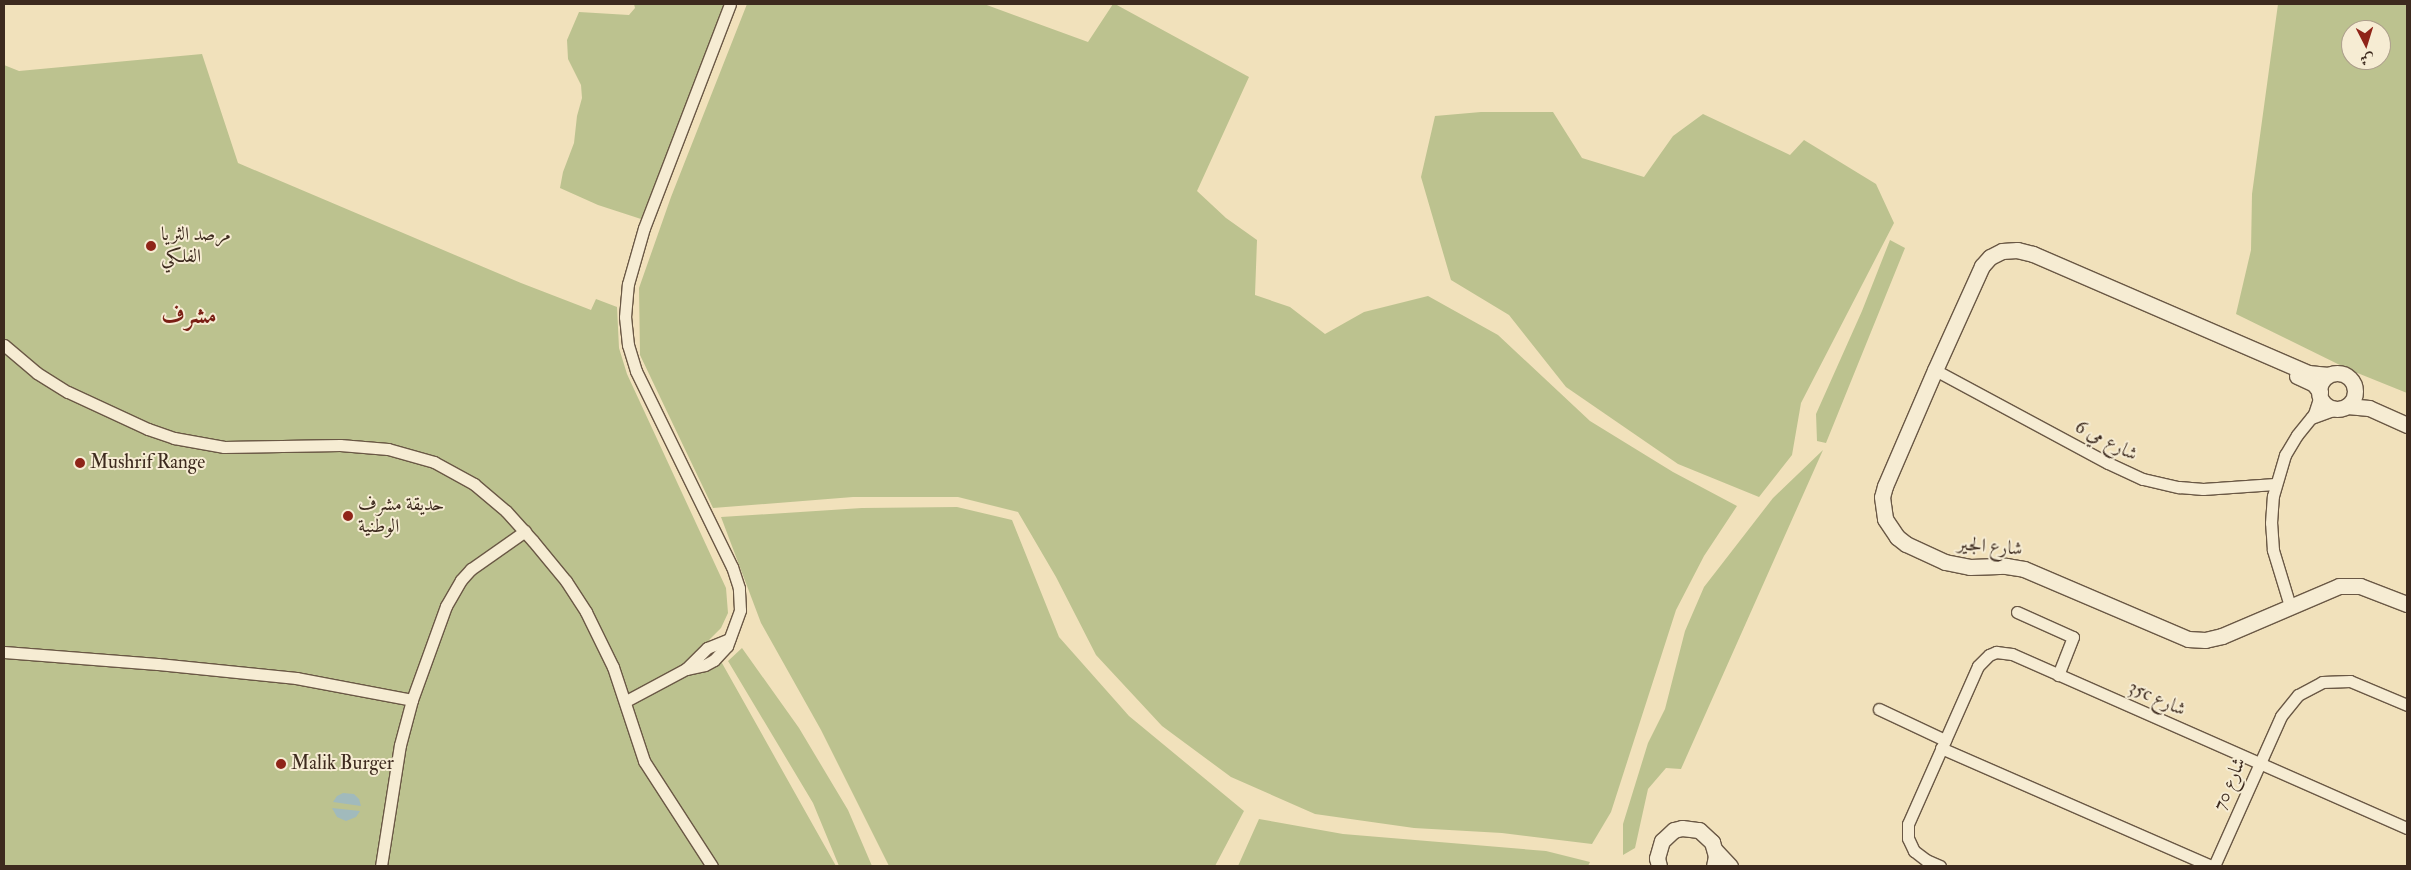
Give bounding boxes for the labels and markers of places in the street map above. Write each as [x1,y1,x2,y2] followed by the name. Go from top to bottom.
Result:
[161,224,231,268] place label: مرصد الثريا الفلكي
[145,240,157,252] marker: مرصد الثريا الفلكي
[90,452,205,474] place label: Mushrif Range
[74,457,86,469] marker: Mushrif Range
[358,494,444,538] place label: حديقة مشرف الوطنية
[342,510,354,522] marker: حديقة مشرف الوطنية
[291,753,394,775] place label: Malik Burger
[275,758,287,770] marker: Malik Burger

